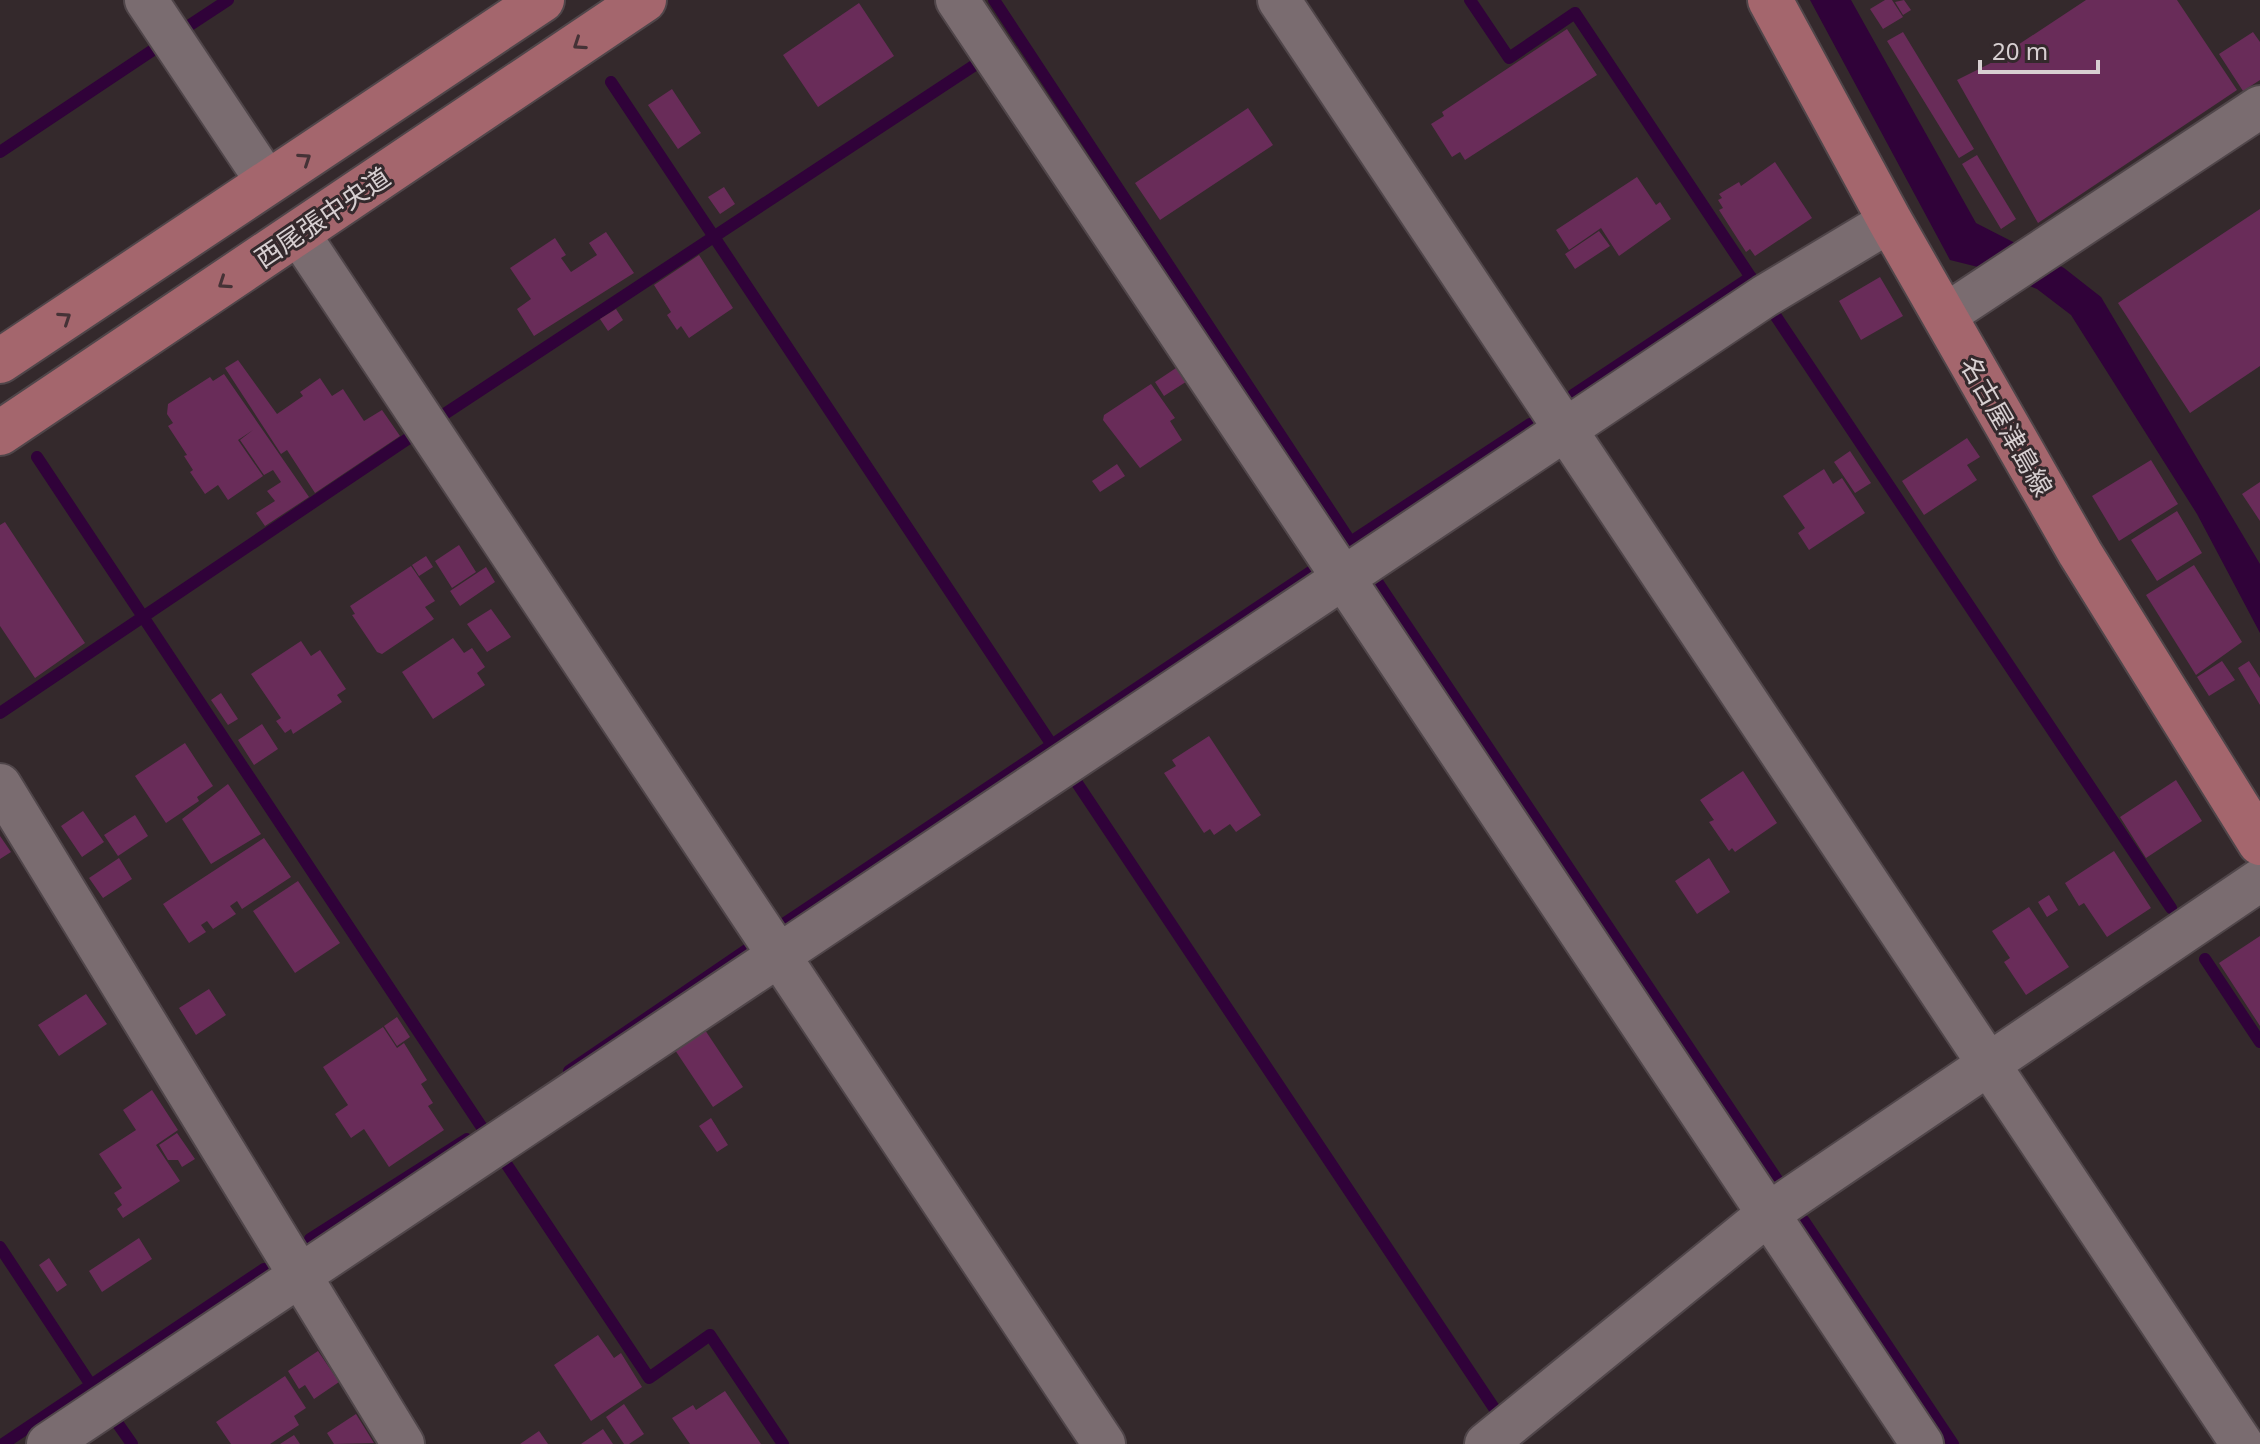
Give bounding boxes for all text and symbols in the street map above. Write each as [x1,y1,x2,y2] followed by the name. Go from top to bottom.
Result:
[1980,24,2098,74] scale bar
[573,34,588,49] one-way arrow
[1992,34,2048,67] text: 20 m
[296,154,311,169] one-way arrow
[247,158,397,276] street label: 西尾張中央道
[218,273,232,288] one-way arrow
[56,313,71,328] one-way arrow
[1952,349,2062,503] street label: 名古屋津島線

